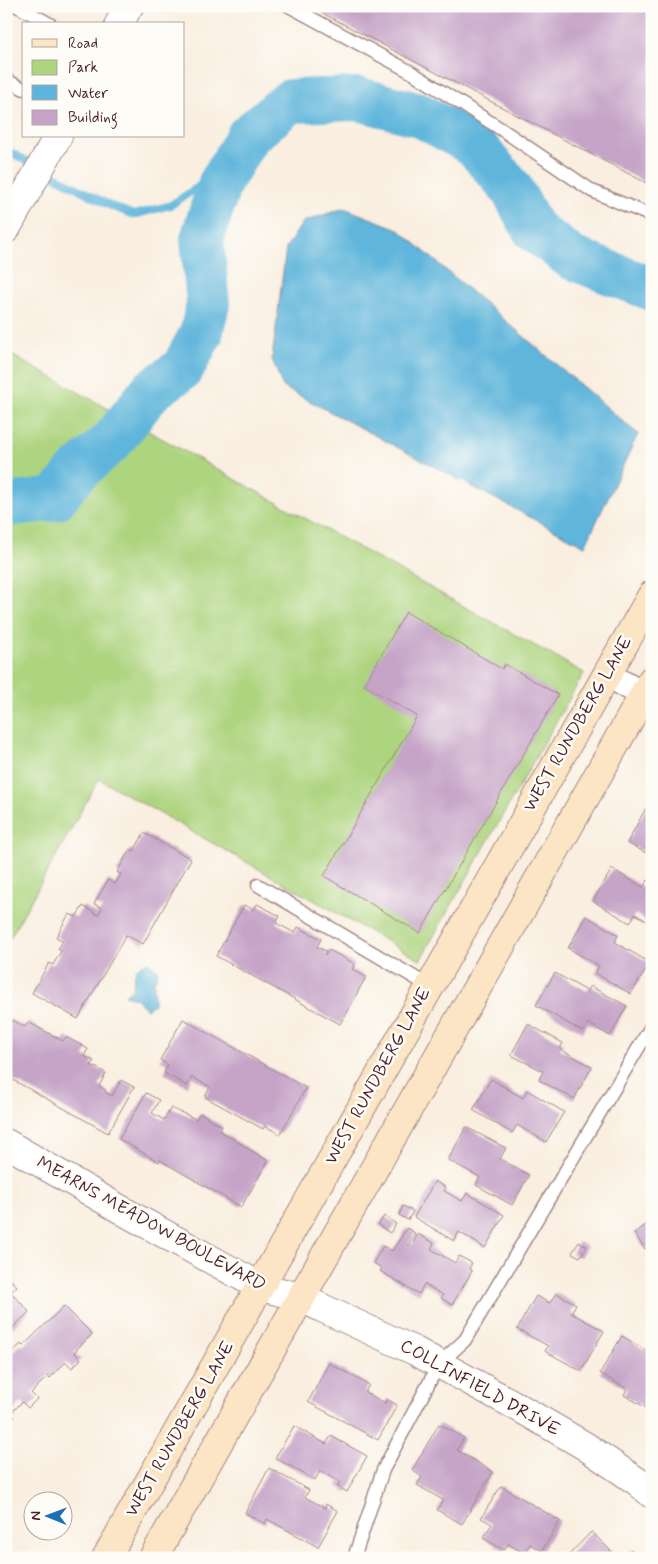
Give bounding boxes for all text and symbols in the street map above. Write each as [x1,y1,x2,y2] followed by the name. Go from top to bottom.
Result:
[22,22,185,138] legend
[68,34,98,54] text: Road
[68,58,98,78] text: Park
[68,84,108,104] text: Water
[68,108,118,129] text: Building
[518,631,638,816] street label: WEST RUNDBERG LANE
[319,983,437,1169] street label: WEST RUNDBERG LANE
[32,1151,270,1297] street label: MEARNS MEADOW BOULEVARD
[396,1334,565,1442] street label: COLLINFIELD DRIVE
[120,1336,240,1521] street label: WEST RUNDBERG LANE
[22,1492,72,1542] north arrow
[27,1511,45,1521] text: N

